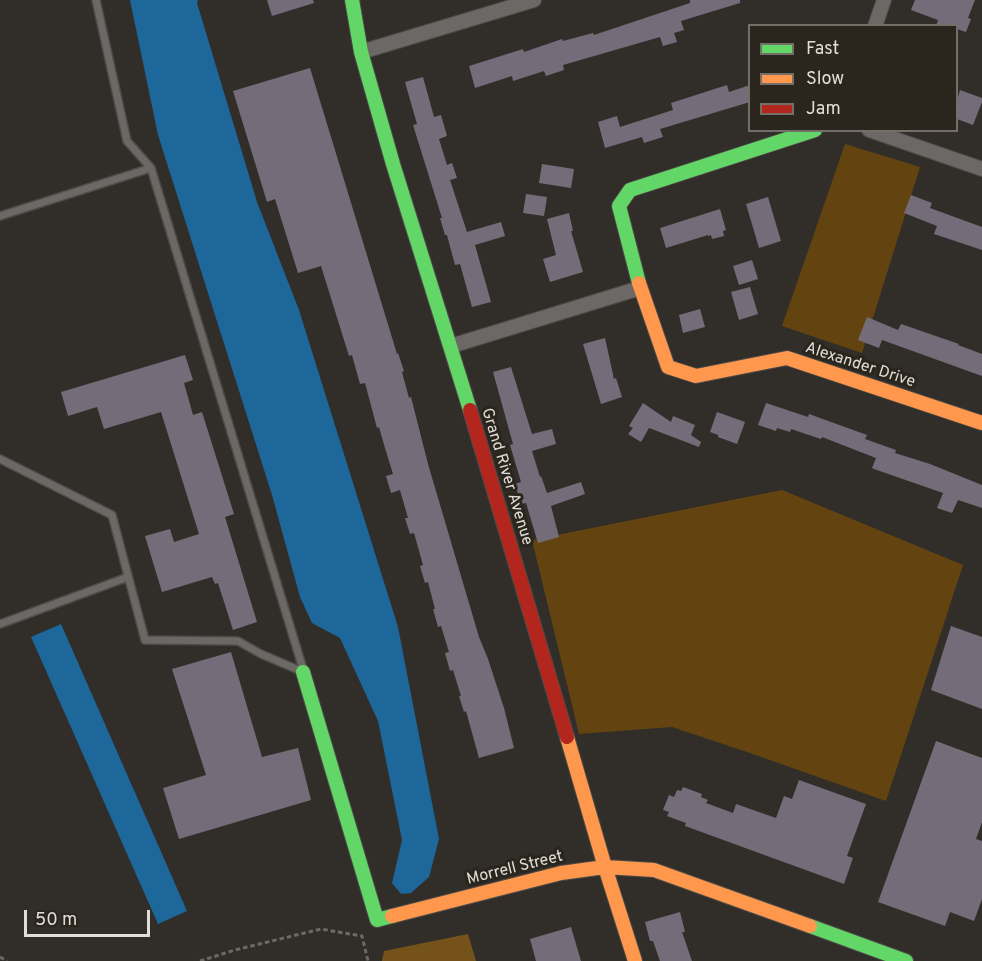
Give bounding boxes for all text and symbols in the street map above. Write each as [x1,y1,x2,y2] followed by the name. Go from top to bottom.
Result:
[748,24,958,132] legend
[806,38,839,61] text: Fast
[806,68,844,91] text: Slow
[806,98,841,121] text: Jam
[803,339,917,393] street label: Alexander Drive
[476,406,536,548] street label: Grand River Avenue
[465,848,565,890] street label: Morrell Street
[27,898,153,936] scale bar
[35,909,77,932] text: 50 m

